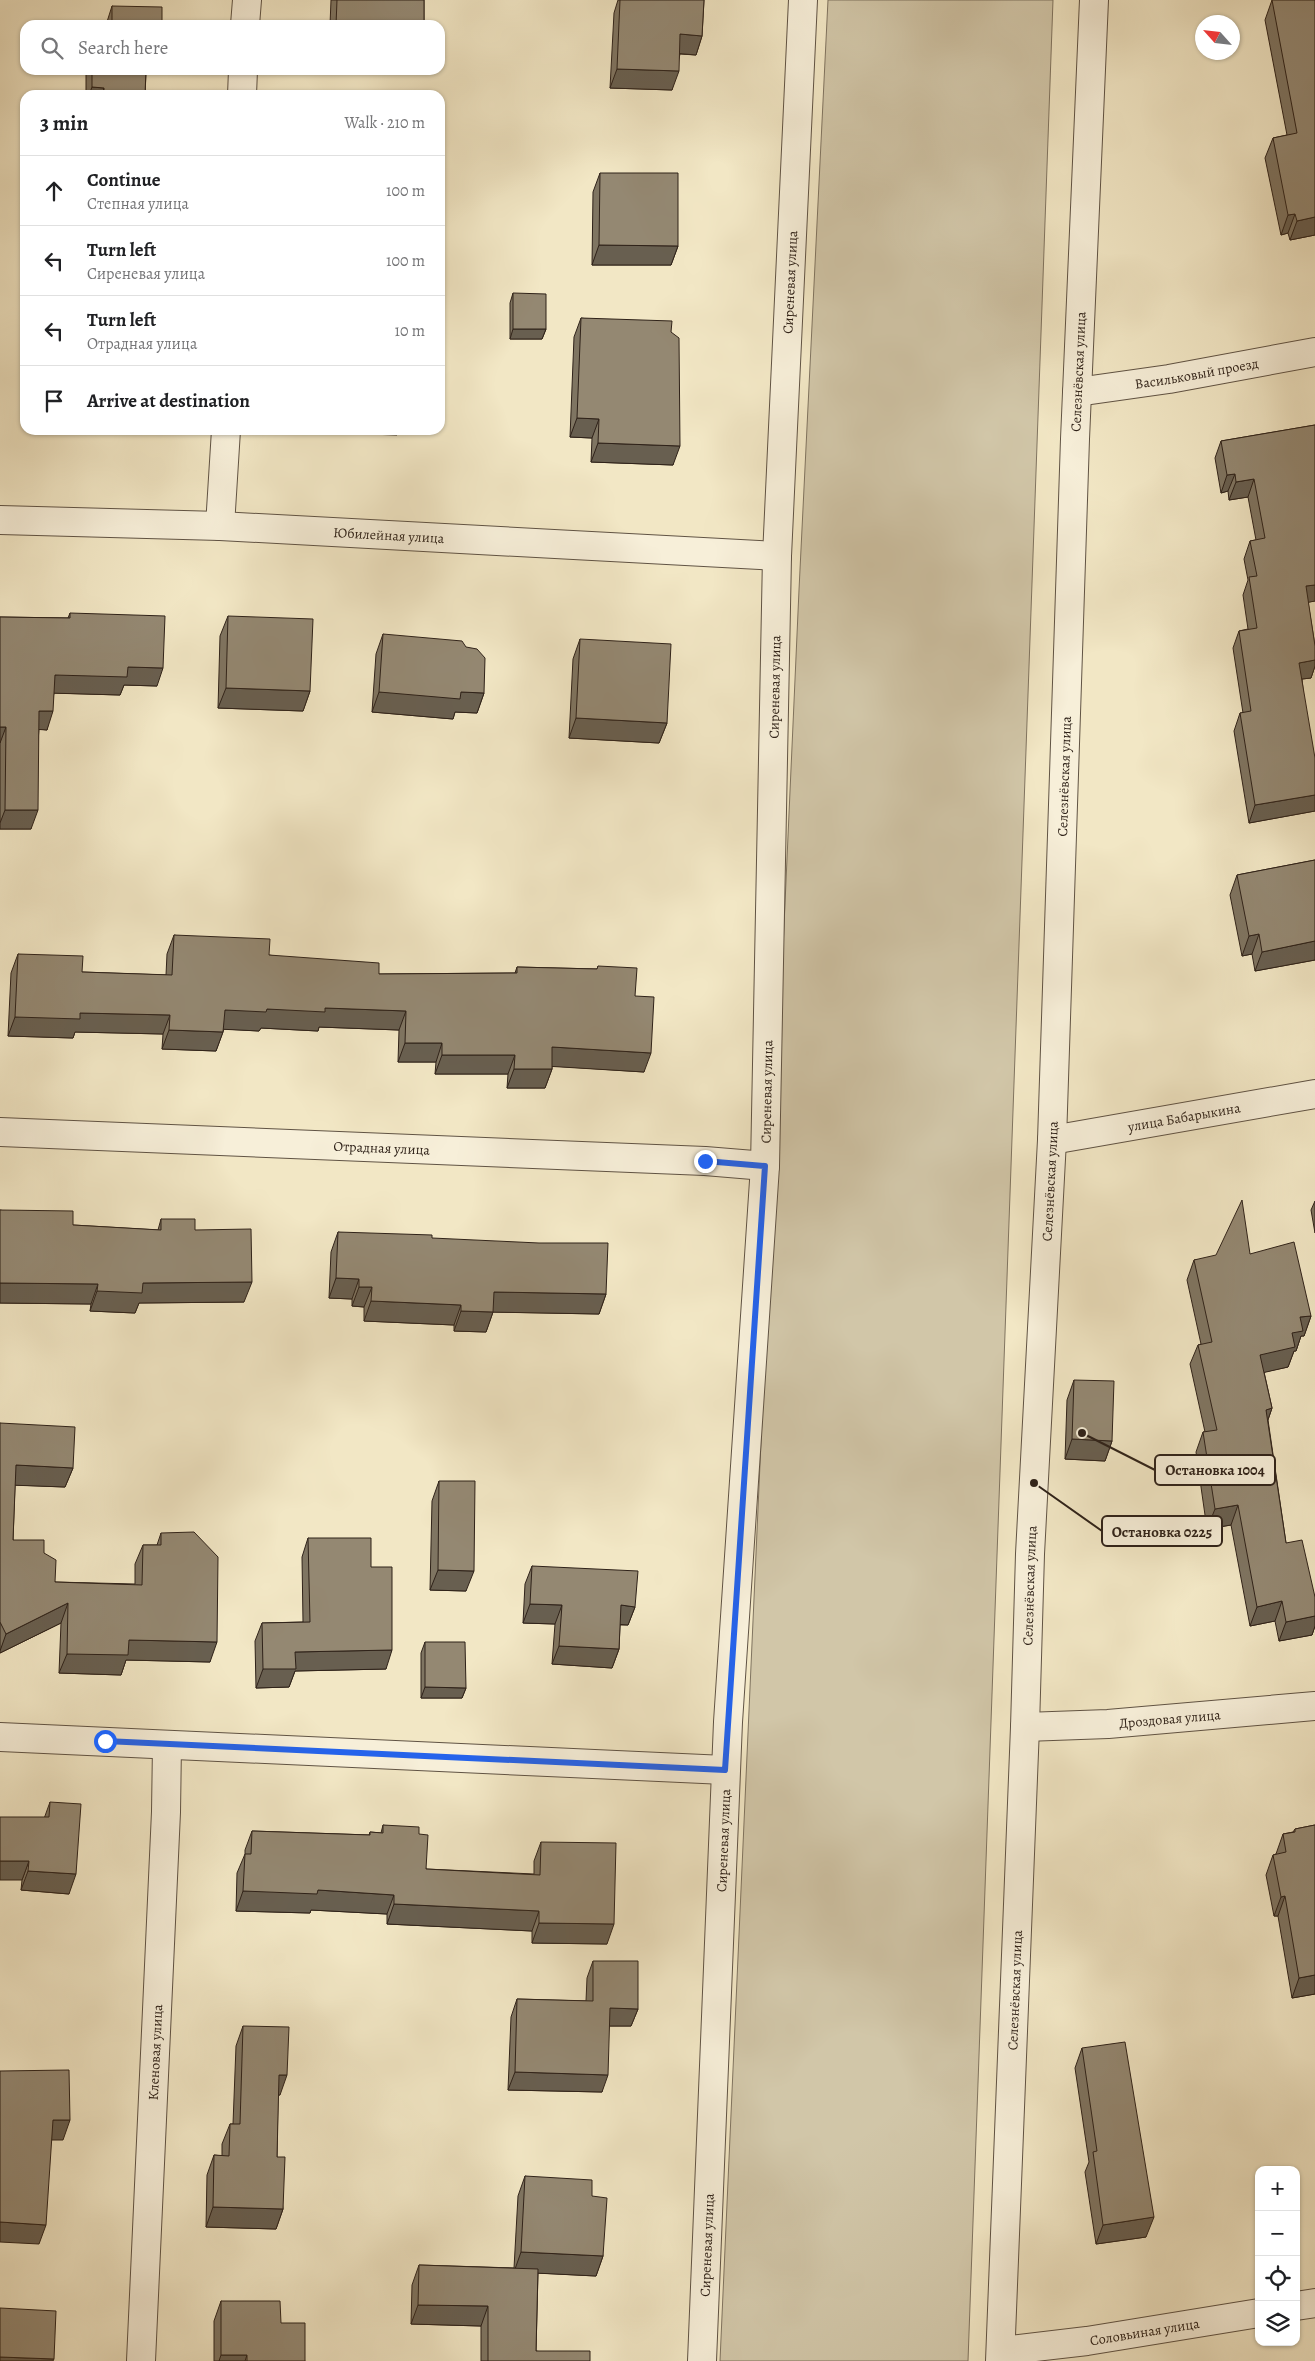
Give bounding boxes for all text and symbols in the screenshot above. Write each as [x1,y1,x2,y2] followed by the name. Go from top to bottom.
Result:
[1195,15,1240,60] north arrow
[20,20,445,75] search box
[38,34,66,62] icon: search
[78,35,168,61] text: Search here
[40,109,88,137] text: 3 min
[344,112,425,134] text: Walk · 210 m
[87,167,161,193] text: Continue
[40,177,68,205] icon: ahead
[386,180,425,202] text: 100 m
[87,193,189,215] text: Степная улица
[778,230,802,334] street label: Сиреневая улица
[87,237,156,263] text: Turn left
[40,247,68,275] icon: left
[386,250,425,272] text: 100 m
[87,263,205,285] text: Сиреневая улица
[87,307,156,333] text: Turn left
[1066,311,1090,432] street label: Селезнёвская улица
[40,317,68,345] icon: left
[395,320,425,342] text: 10 m
[87,333,197,355] text: Отрадная улица
[1134,353,1260,393] street label: Васильковый проезд
[40,387,68,415] icon: arrive
[87,388,250,414] text: Arrive at destination
[333,523,445,548] street label: Юбилейная улица
[764,634,785,739] street label: Сиреневая улица
[1052,715,1075,837] street label: Селезнёвская улица
[756,1039,777,1144] street label: Сиреневая улица
[1125,1098,1242,1136] street label: улица Бабарыкина
[1037,1120,1062,1242] street label: Селезнёвская улица
[333,1136,431,1159] street label: Отрадная улица
[694,1150,717,1173] route end
[1155,1455,1275,1485] callout: Остановка 1004
[1165,1460,1265,1480] text: Остановка 1004
[1102,1516,1222,1546] callout: Остановка 0225
[1112,1522,1212,1542] text: Остановка 0225
[1018,1524,1041,1646] street label: Селезнёвская улица
[1118,1705,1222,1733] street label: Дроздовая улица
[94,1730,117,1753] route start
[712,1788,735,1893] street label: Сиреневая улица
[1003,1929,1027,2051] street label: Селезнёвская улица
[143,2003,167,2101] street label: Кленовая улица
[1255,2166,1300,2346] map controls
[1255,2166,1300,2211] button: +
[695,2192,718,2297] street label: Сиреневая улица
[1255,2211,1300,2256] button: −
[1255,2256,1300,2301] button: locate
[1255,2301,1300,2346] button: layers
[1089,2313,1201,2350] street label: Соловьиная улица

